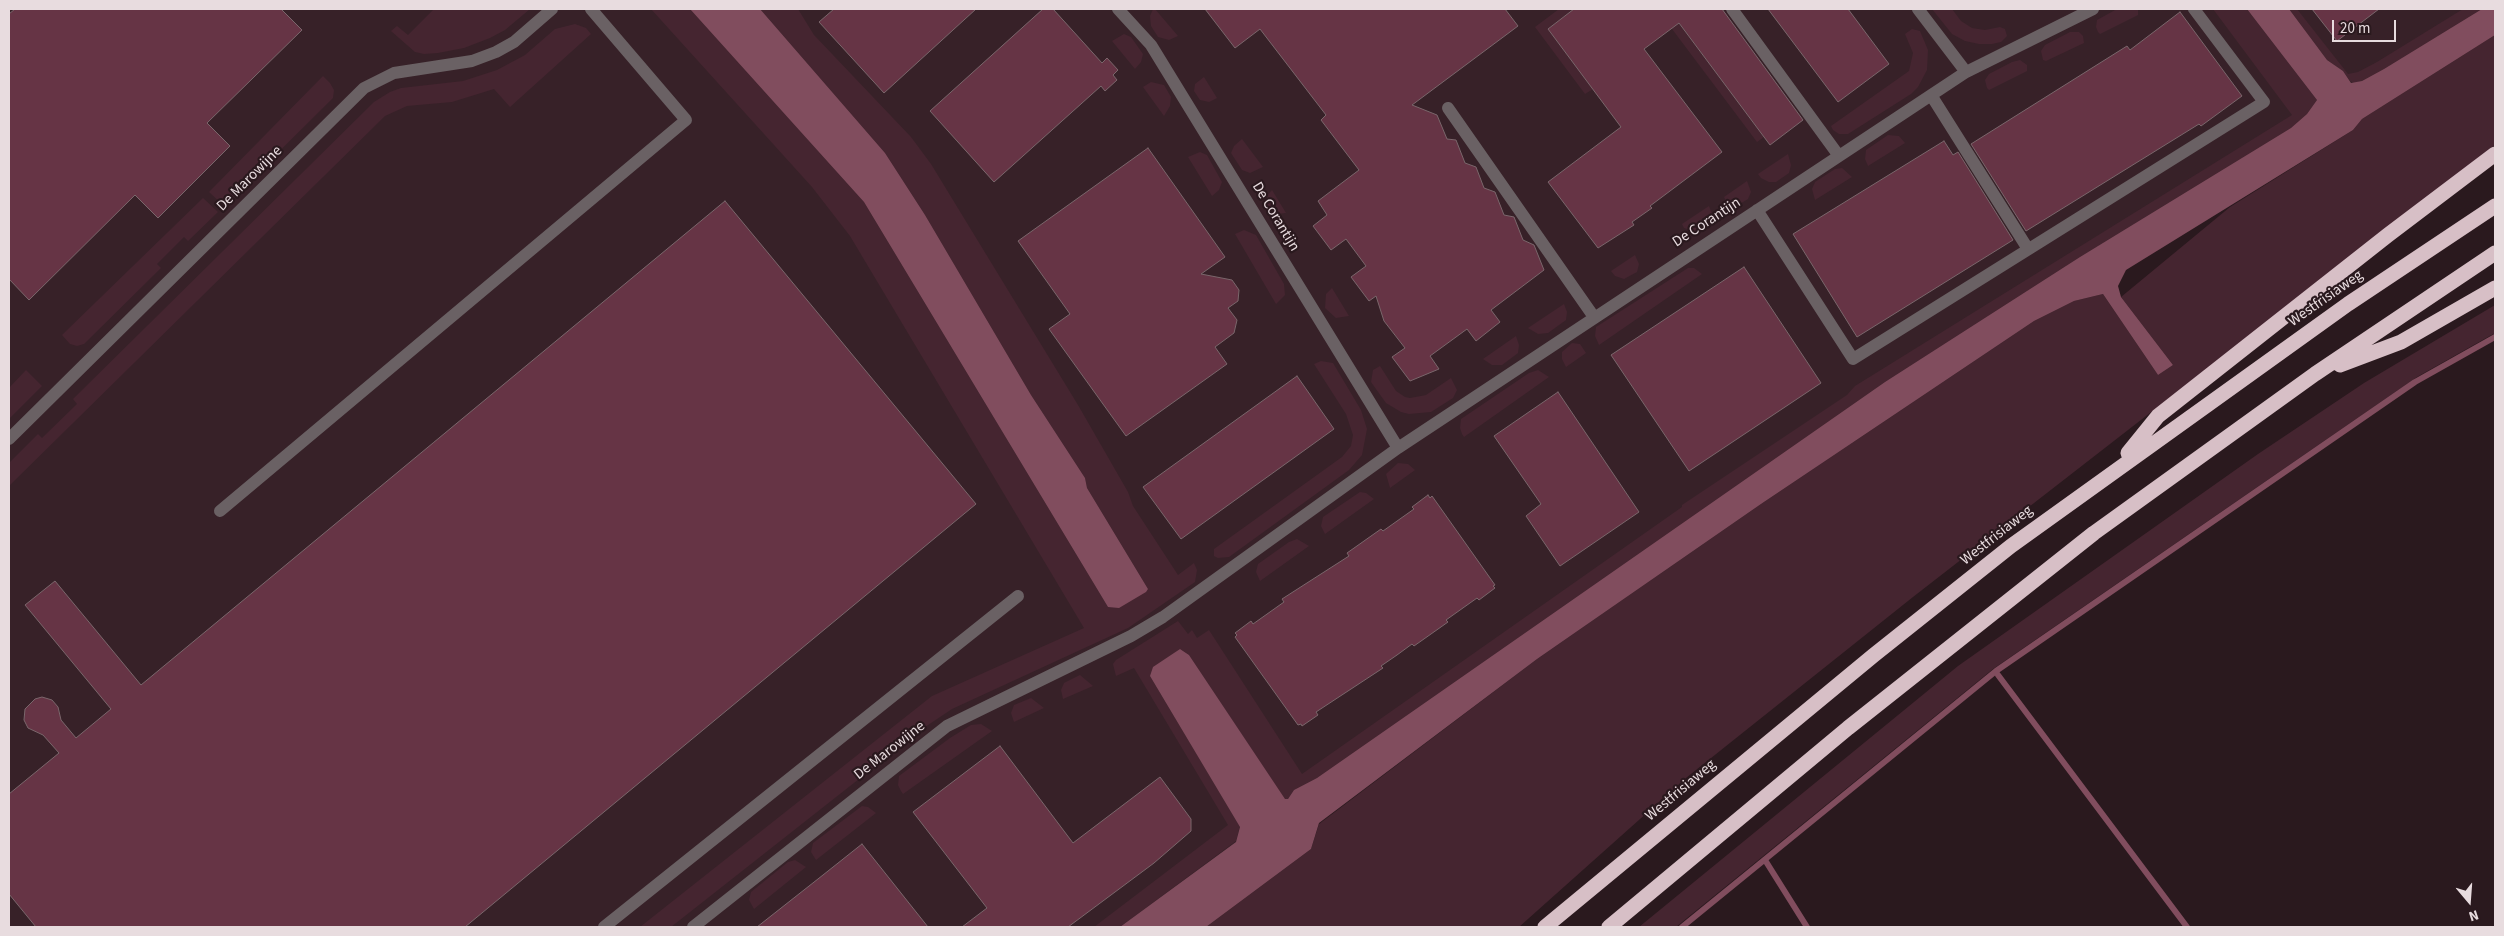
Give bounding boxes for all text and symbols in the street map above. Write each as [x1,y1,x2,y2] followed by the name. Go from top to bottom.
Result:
[2334,10,2398,42] scale bar
[2340,18,2370,39] text: 20 m
[214,143,286,215] street label: De Marowijne
[1247,179,1303,255] street label: De Corantijn
[1670,194,1744,252] street label: De Corantijn
[2285,267,2367,331] street label: Westfrisiaweg
[1957,502,2037,570] street label: Westfrisiaweg
[851,718,929,784] street label: De Marowijne
[1642,756,1720,826] street label: Westfrisiaweg
[2444,876,2494,926] north arrow
[2466,904,2481,926] text: N

